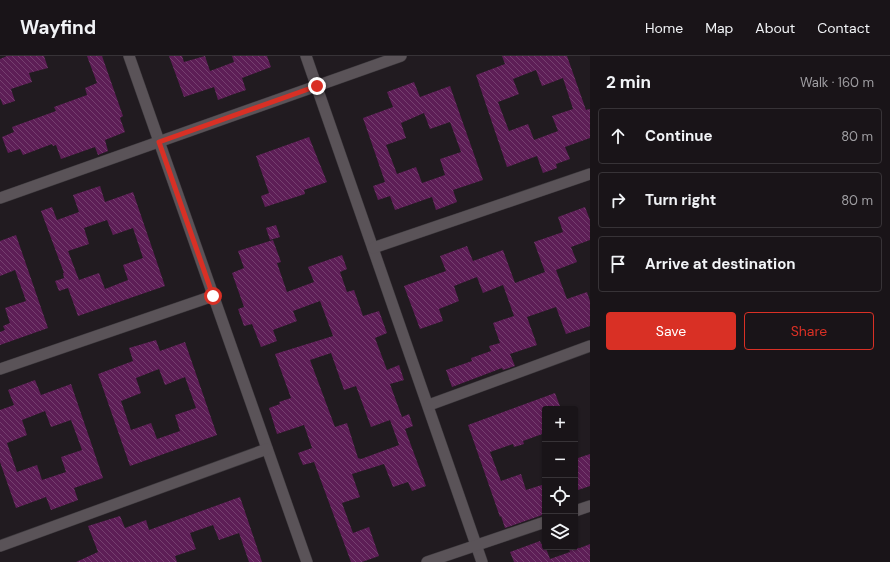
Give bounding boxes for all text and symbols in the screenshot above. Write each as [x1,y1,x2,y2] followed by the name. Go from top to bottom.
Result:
[20,15,96,40] text: Wayfind
[645,19,683,37] text: Home
[705,19,733,37] text: Map
[755,19,795,37] text: About
[817,19,870,37] text: Contact
[606,71,651,93] text: 2 min
[800,74,874,91] text: Walk · 160 m
[308,77,326,95] route end
[607,125,629,147] icon: ahead
[645,126,713,146] text: Continue
[841,128,873,145] text: 80 m
[607,189,629,211] icon: right
[645,190,716,210] text: Turn right
[841,192,873,209] text: 80 m
[607,253,629,275] icon: arrive
[645,254,796,274] text: Arrive at destination
[204,287,222,305] route start
[606,312,736,350] button: Save
[744,312,874,350] button: Share
[542,406,578,550] map controls
[542,406,578,442] button: +
[542,442,578,478] button: −
[542,478,578,514] button: locate
[542,514,578,550] button: layers

